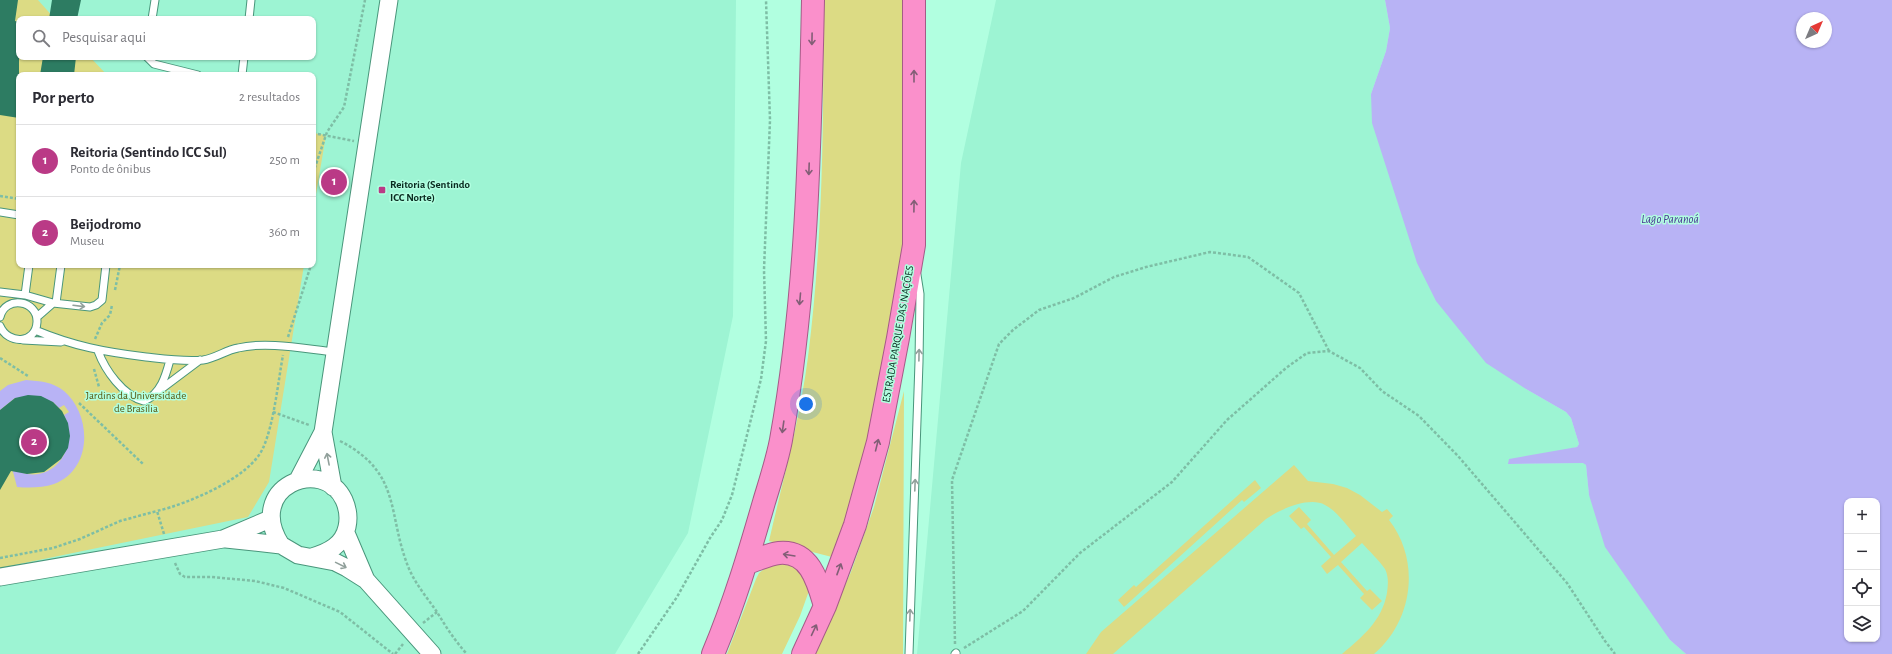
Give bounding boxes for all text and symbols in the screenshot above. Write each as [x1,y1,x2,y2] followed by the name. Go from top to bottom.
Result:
[1796,12,1832,48] north arrow
[16,16,316,60] search box
[30,27,52,49] icon: search
[62,30,146,45] text: Pesquisar aqui
[808,32,816,45] one-way arrow
[910,70,918,83] one-way arrow
[32,89,95,106] text: Por perto
[239,91,300,104] text: 2 resultados
[70,145,227,160] text: Reitoria (Sentindo ICC Sul)
[43,154,47,167] text: 1
[269,154,300,167] text: 250 m
[805,162,812,175] one-way arrow
[70,163,151,176] text: Ponto de ônibus
[321,167,347,197] pin: 1
[390,179,471,203] place label: Reitoria (Sentindo ICC Norte)
[377,185,387,195] marker: Reitoria (Sentindo ICC Norte)
[910,200,918,213] one-way arrow
[1641,213,1699,225] water label: Lago Paranoá
[70,217,141,232] text: Beijodromo
[42,226,48,239] text: 2
[269,226,300,239] text: 360 m
[70,235,104,248] text: Museu
[881,265,915,403] street label: ESTRADA PARQUE DAS NAÇÕES
[796,292,803,305] one-way arrow
[73,302,86,309] one-way arrow
[915,349,923,362] one-way arrow
[86,390,186,414] park label: Jardins da Universidade de Brasília
[796,394,816,414] your location
[779,421,787,434] one-way arrow
[21,427,47,457] pin: 2
[874,439,882,452] one-way arrow
[323,453,331,466] one-way arrow
[911,479,919,492] one-way arrow
[1844,498,1880,642] map controls
[1844,498,1880,534] button: +
[1844,534,1880,570] button: −
[783,550,796,558] one-way arrow
[334,562,346,569] one-way arrow
[835,563,843,575] one-way arrow
[1844,570,1880,606] button: locate
[1844,606,1880,642] button: layers
[907,609,914,622] one-way arrow
[811,624,818,636] one-way arrow

